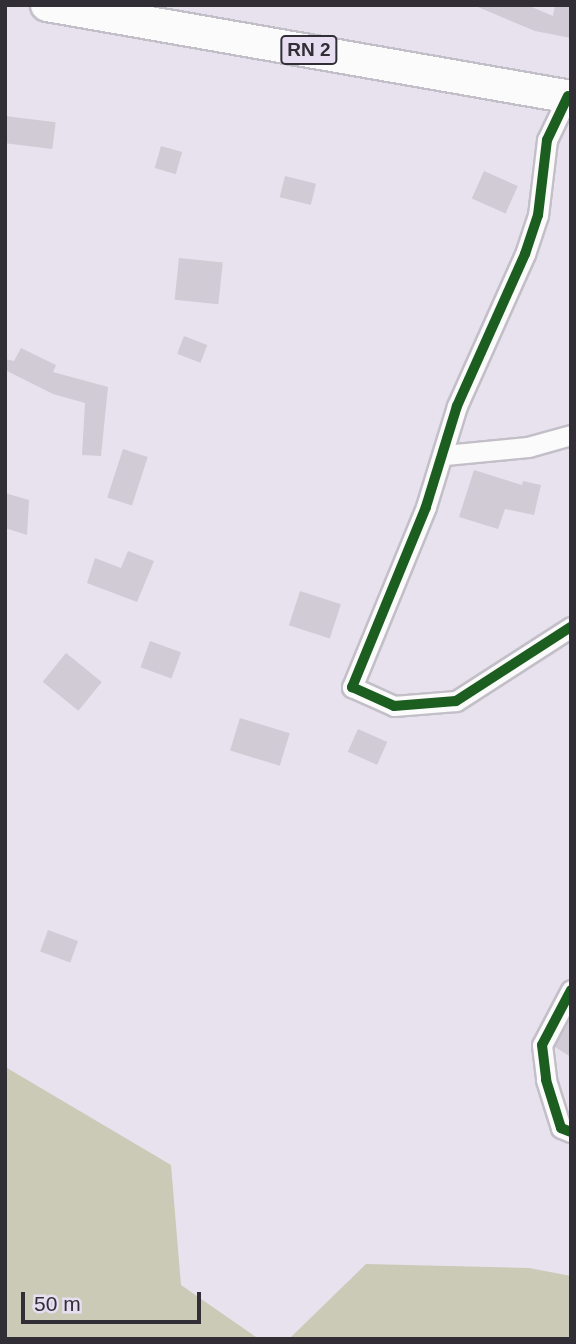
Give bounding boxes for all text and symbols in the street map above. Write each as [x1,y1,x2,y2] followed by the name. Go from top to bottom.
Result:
[279,34,339,66] road number: RN 2
[24,1278,205,1322] scale bar
[34,1292,81,1315] text: 50 m

